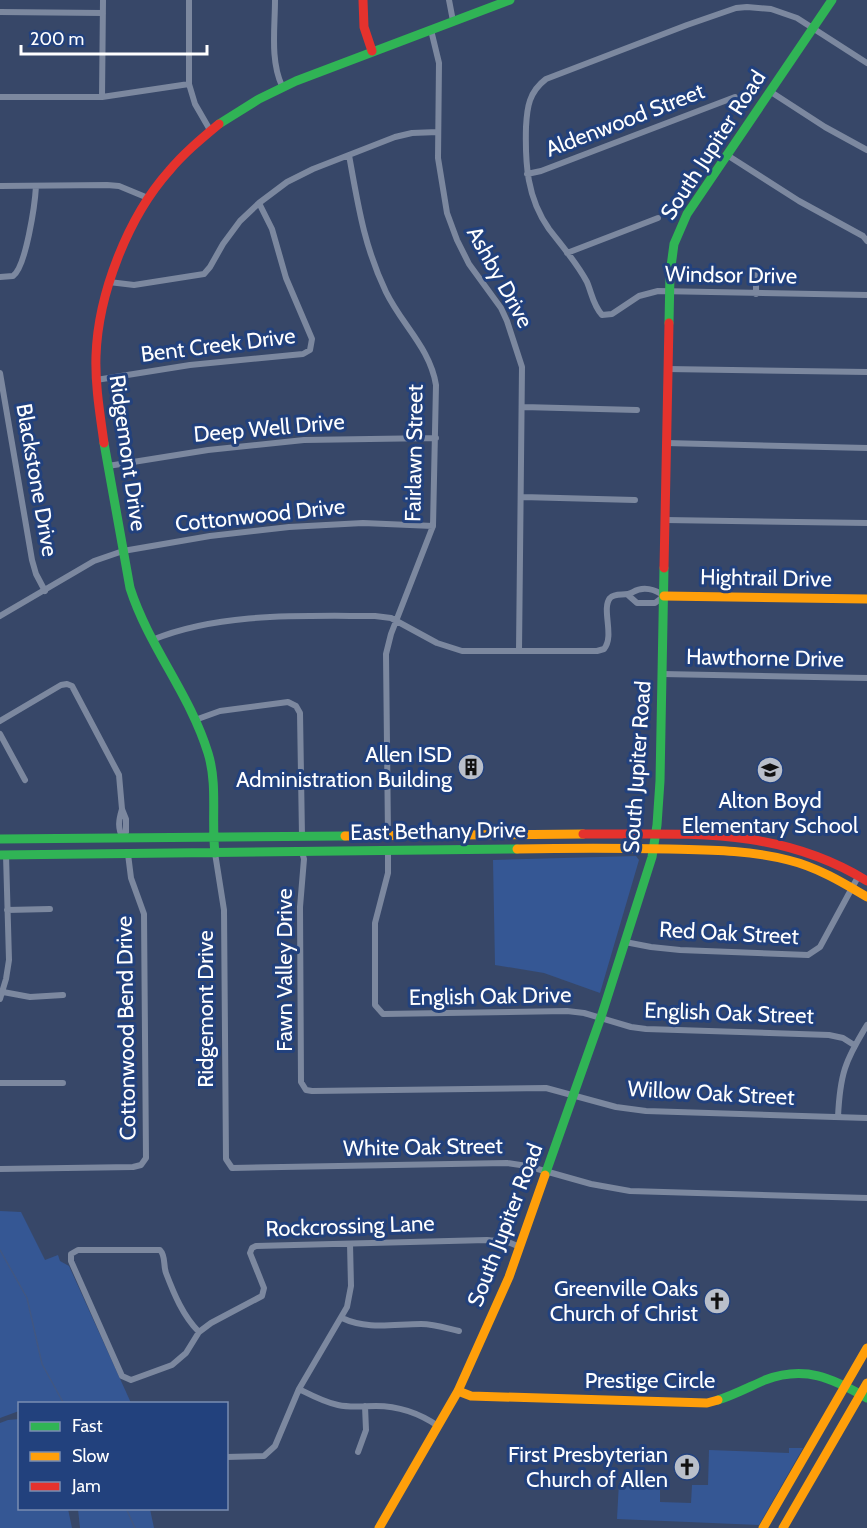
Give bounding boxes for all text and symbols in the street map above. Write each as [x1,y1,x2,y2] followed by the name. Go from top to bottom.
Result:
[21,18,207,56] scale bar
[30,28,84,50] text: 200 m
[655,65,771,225] street label: South Jupiter Road
[542,77,709,163] street label: Aldenwood Street
[461,221,539,333] street label: Ashby Drive
[665,260,797,290] street label: Windsor Drive
[139,322,297,368] street label: Bent Creek Drive
[104,373,152,533] street label: Ridgemont Drive
[399,383,429,522] street label: Fairlawn Street
[10,401,64,559] street label: Blackstone Drive
[192,408,346,448] street label: Deep Well Drive
[174,493,346,537] street label: Cottonwood Drive
[700,563,832,593] street label: Hightrail Drive
[686,643,844,673] street label: Hawthorne Drive
[618,680,656,854] street label: South Jupiter Road
[236,741,453,793] place label: Allen ISD Administration Building
[456,752,486,782] building icon: Allen ISD Administration Building
[755,755,785,785] school or university icon: Alton Boyd Elementary School
[682,787,859,839] place label: Alton Boyd Elementary School
[350,816,526,846] street label: East Bethany Drive
[271,888,298,1052] street label: Fawn Valley Drive
[111,916,141,1140] street label: Cottonwood Bend Drive
[658,916,800,950] street label: Red Oak Street
[192,930,219,1088] street label: Ridgemont Drive
[409,981,571,1011] street label: English Oak Drive
[644,997,815,1029] street label: English Oak Street
[627,1075,796,1111] street label: Willow Oak Street
[343,1132,504,1162] street label: White Oak Street
[461,1140,549,1310] street label: South Jupiter Road
[265,1210,435,1242] street label: Rockcrossing Lane
[550,1275,699,1327] place label: Greenville Oaks Church of Christ
[702,1286,732,1316] church icon: Greenville Oaks Church of Christ
[585,1367,715,1394] street label: Prestige Circle
[18,1402,228,1510] legend
[72,1415,103,1437] text: Fast
[508,1441,668,1493] place label: First Presbyterian Church of Allen
[72,1445,109,1467] text: Slow
[672,1452,702,1482] church icon: First Presbyterian Church of Allen
[71,1475,101,1497] text: Jam

